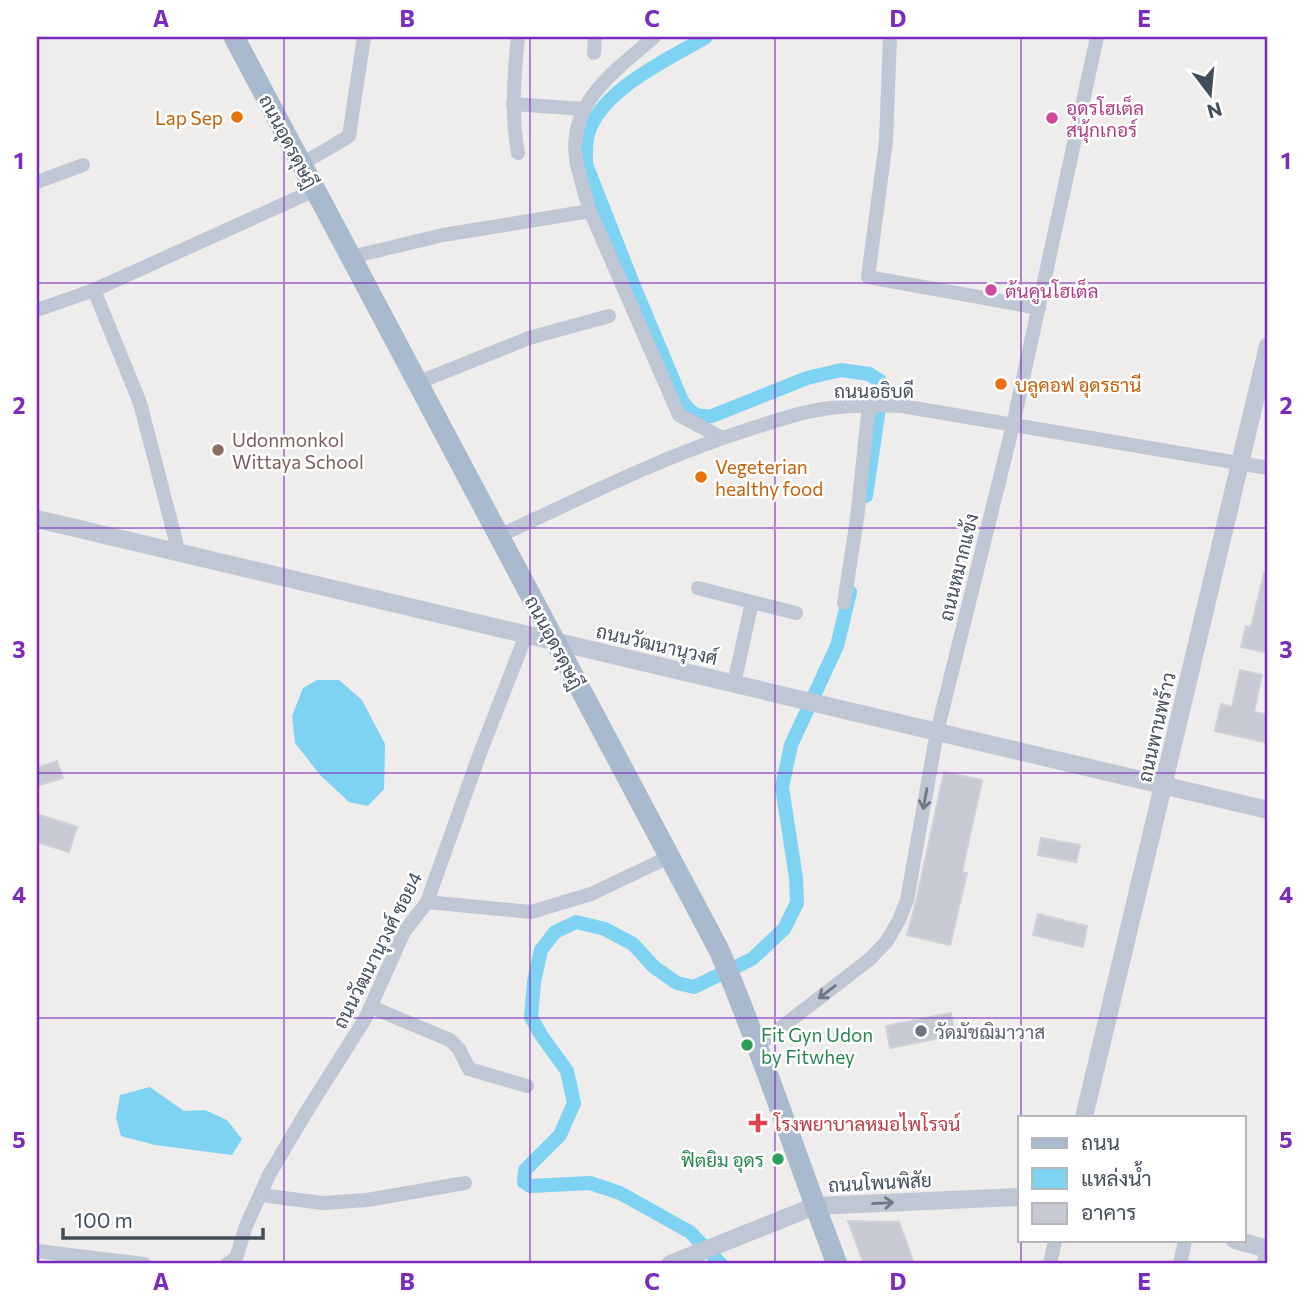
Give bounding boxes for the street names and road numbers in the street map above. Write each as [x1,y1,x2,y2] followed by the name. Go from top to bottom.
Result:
[253,90,323,193] street label: ถนนอุดรดุษฎี
[834,379,914,402] street label: ถนนอธิบดี
[934,511,982,623] street label: ถนนหมากแข้ง
[519,591,589,694] street label: ถนนอุดรดุษฎี
[594,619,720,671] street label: ถนนวัฒนานุวงศ์
[1132,670,1180,784] street label: ถนนพานพร้าว
[328,868,428,1033] street label: ถนนวัฒนานุวงศ์ ซอย4
[828,1168,932,1196] street label: ถนนโพนพิสัย

